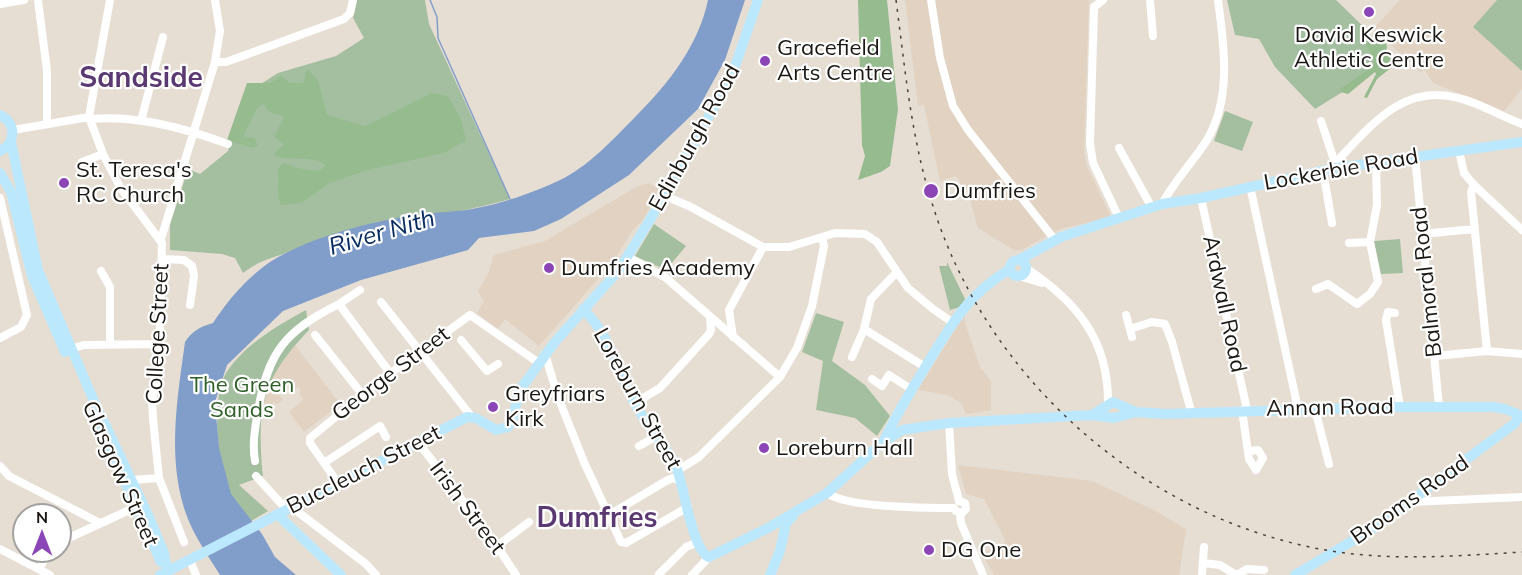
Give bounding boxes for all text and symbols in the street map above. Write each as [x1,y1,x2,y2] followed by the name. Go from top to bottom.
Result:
[1362,5,1376,19] marker: David Keswick Athletic Centre
[1294,22,1444,74] place label: David Keswick Athletic Centre
[777,35,893,86] place label: Gracefield Arts Centre
[758,54,772,68] marker: Gracefield Arts Centre
[644,60,746,216] street label: Edinburgh Road
[79,62,203,96] district label: Sandside
[1262,143,1420,197] street label: Lockerbie Road
[76,157,192,208] place label: St. Teresa's RC Church
[57,176,71,190] marker: St. Teresa's RC Church
[944,178,1036,204] place label: Dumfries
[922,182,940,200] marker: Dumfries
[326,204,438,262] water label: River Nith
[1406,205,1448,359] street label: Balmoral Road
[1197,233,1251,375] street label: Ardwall Road
[561,255,755,281] place label: Dumfries Academy
[542,261,556,275] marker: Dumfries Academy
[141,263,175,405] street label: College Street
[327,321,455,427] street label: George Street
[587,324,687,474] street label: Loreburn Street
[190,372,294,424] park label: The Green Sands
[505,381,605,433] place label: Greyfriars Kirk
[1266,394,1394,422] street label: Annan Road
[76,397,164,551] street label: Glasgow Street
[486,400,500,414] marker: Greyfriars Kirk
[283,420,445,520] street label: Buccleuch Street
[776,435,913,461] place label: Loreburn Hall
[757,441,771,455] marker: Loreburn Hall
[1346,450,1474,550] street label: Brooms Road
[424,456,510,560] street label: Irish Street
[536,502,658,536] district label: Dumfries
[12,503,72,563] north arrow
[36,507,48,527] text: N
[941,537,1021,563] place label: DG One
[922,543,936,557] marker: DG One

